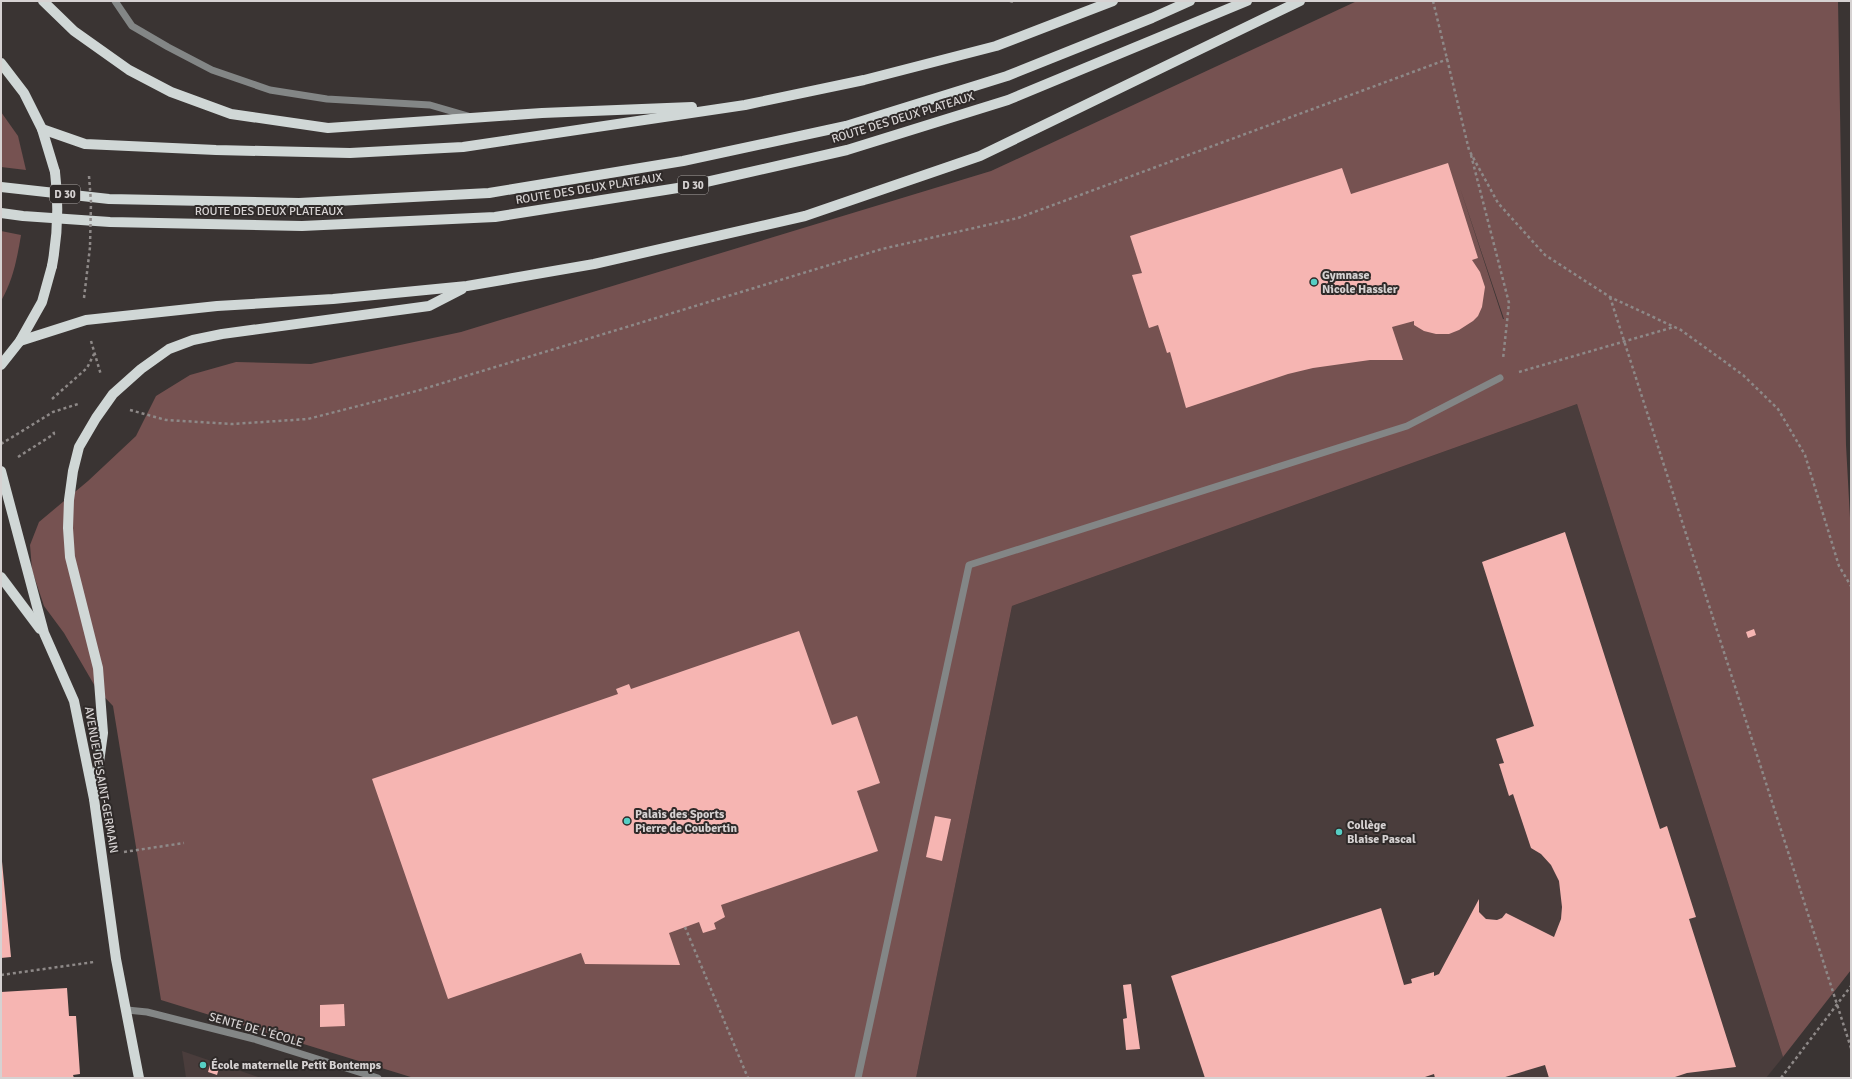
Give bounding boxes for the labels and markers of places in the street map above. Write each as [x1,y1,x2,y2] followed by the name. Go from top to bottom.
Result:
[1322,268,1398,297] place label: Gymnase Nicole Hassler
[1309,277,1319,287] marker: Gymnase Nicole Hassler
[635,807,737,836] place label: Palais des Sports Pierre de Coubertin
[622,816,632,826] marker: Palais des Sports Pierre de Coubertin
[1347,818,1416,847] place label: Collège Blaise Pascal
[1334,827,1344,837] marker: Collège Blaise Pascal
[211,1058,382,1073] place label: École maternelle Petit Bontemps
[198,1060,208,1070] marker: École maternelle Petit Bontemps

